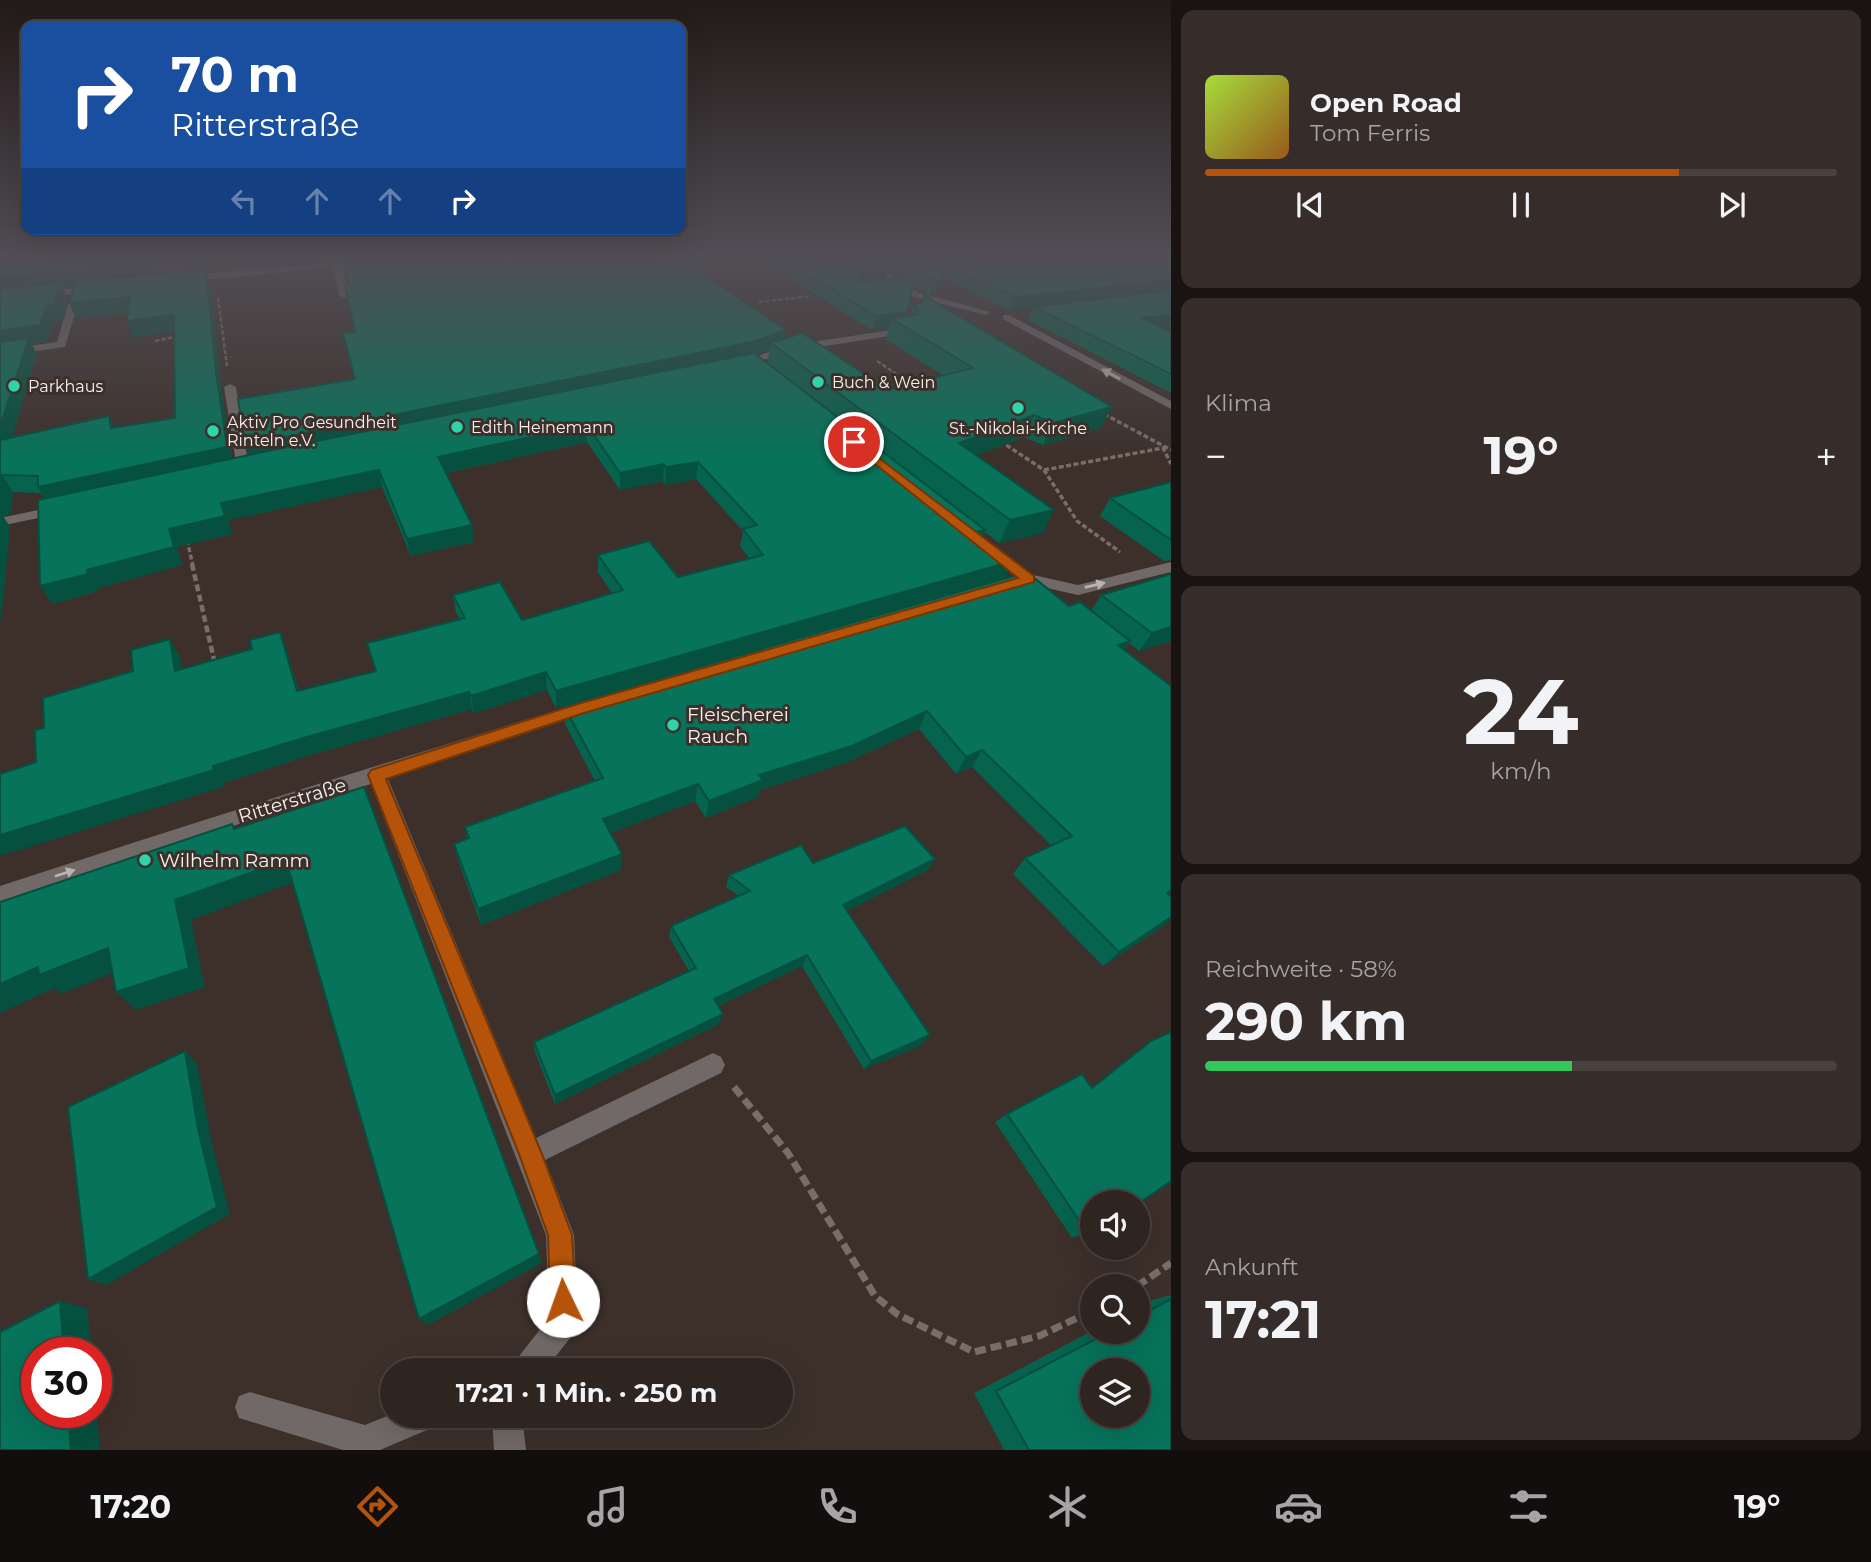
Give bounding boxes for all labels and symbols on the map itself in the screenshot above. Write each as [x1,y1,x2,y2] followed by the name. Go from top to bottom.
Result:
[1101,368,1121,379] one-way arrow
[832,373,935,392] place label: Buch & Wein
[810,374,826,390] marker: Buch & Wein
[28,377,104,396] place label: Parkhaus
[6,378,22,394] marker: Parkhaus
[1010,400,1026,416] marker: St.-Nikolai-Kirche
[824,412,884,472] pin
[227,413,397,450] place label: Aktiv Pro Gesundheit Rinteln e.V.
[471,418,614,437] place label: Edith Heinemann
[449,419,465,435] marker: Edith Heinemann
[949,419,1087,438] place label: St.-Nikolai-Kirche
[205,423,221,439] marker: Aktiv Pro Gesundheit Rinteln e.V.
[1085,580,1107,591] one-way arrow
[687,703,789,748] place label: Fleischerei Rauch
[665,717,681,733] marker: Fleischerei Rauch
[235,773,349,828] street label: Ritterstraße
[159,849,310,872] place label: Wilhelm Ramm
[137,852,153,868] marker: Wilhelm Ramm
[54,867,75,878] one-way arrow
[526,1264,600,1338] position arrow
[21,1337,112,1428] speed limit sign: 30

